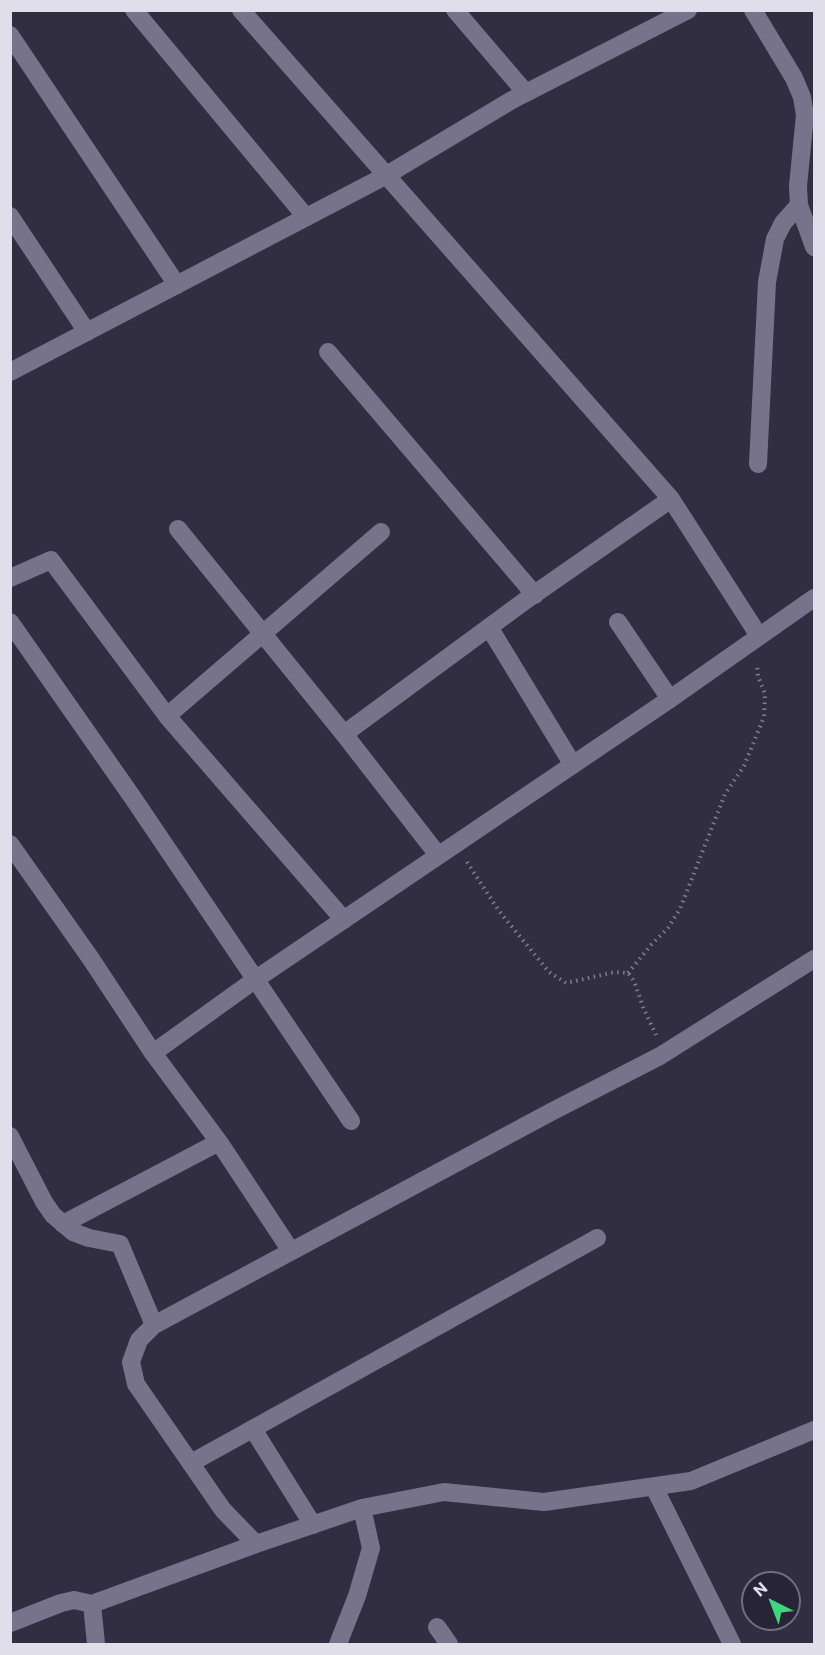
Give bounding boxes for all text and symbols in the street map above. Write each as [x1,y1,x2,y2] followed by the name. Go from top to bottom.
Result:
[741,1571,801,1631] north arrow
[749,1578,771,1600] text: N

